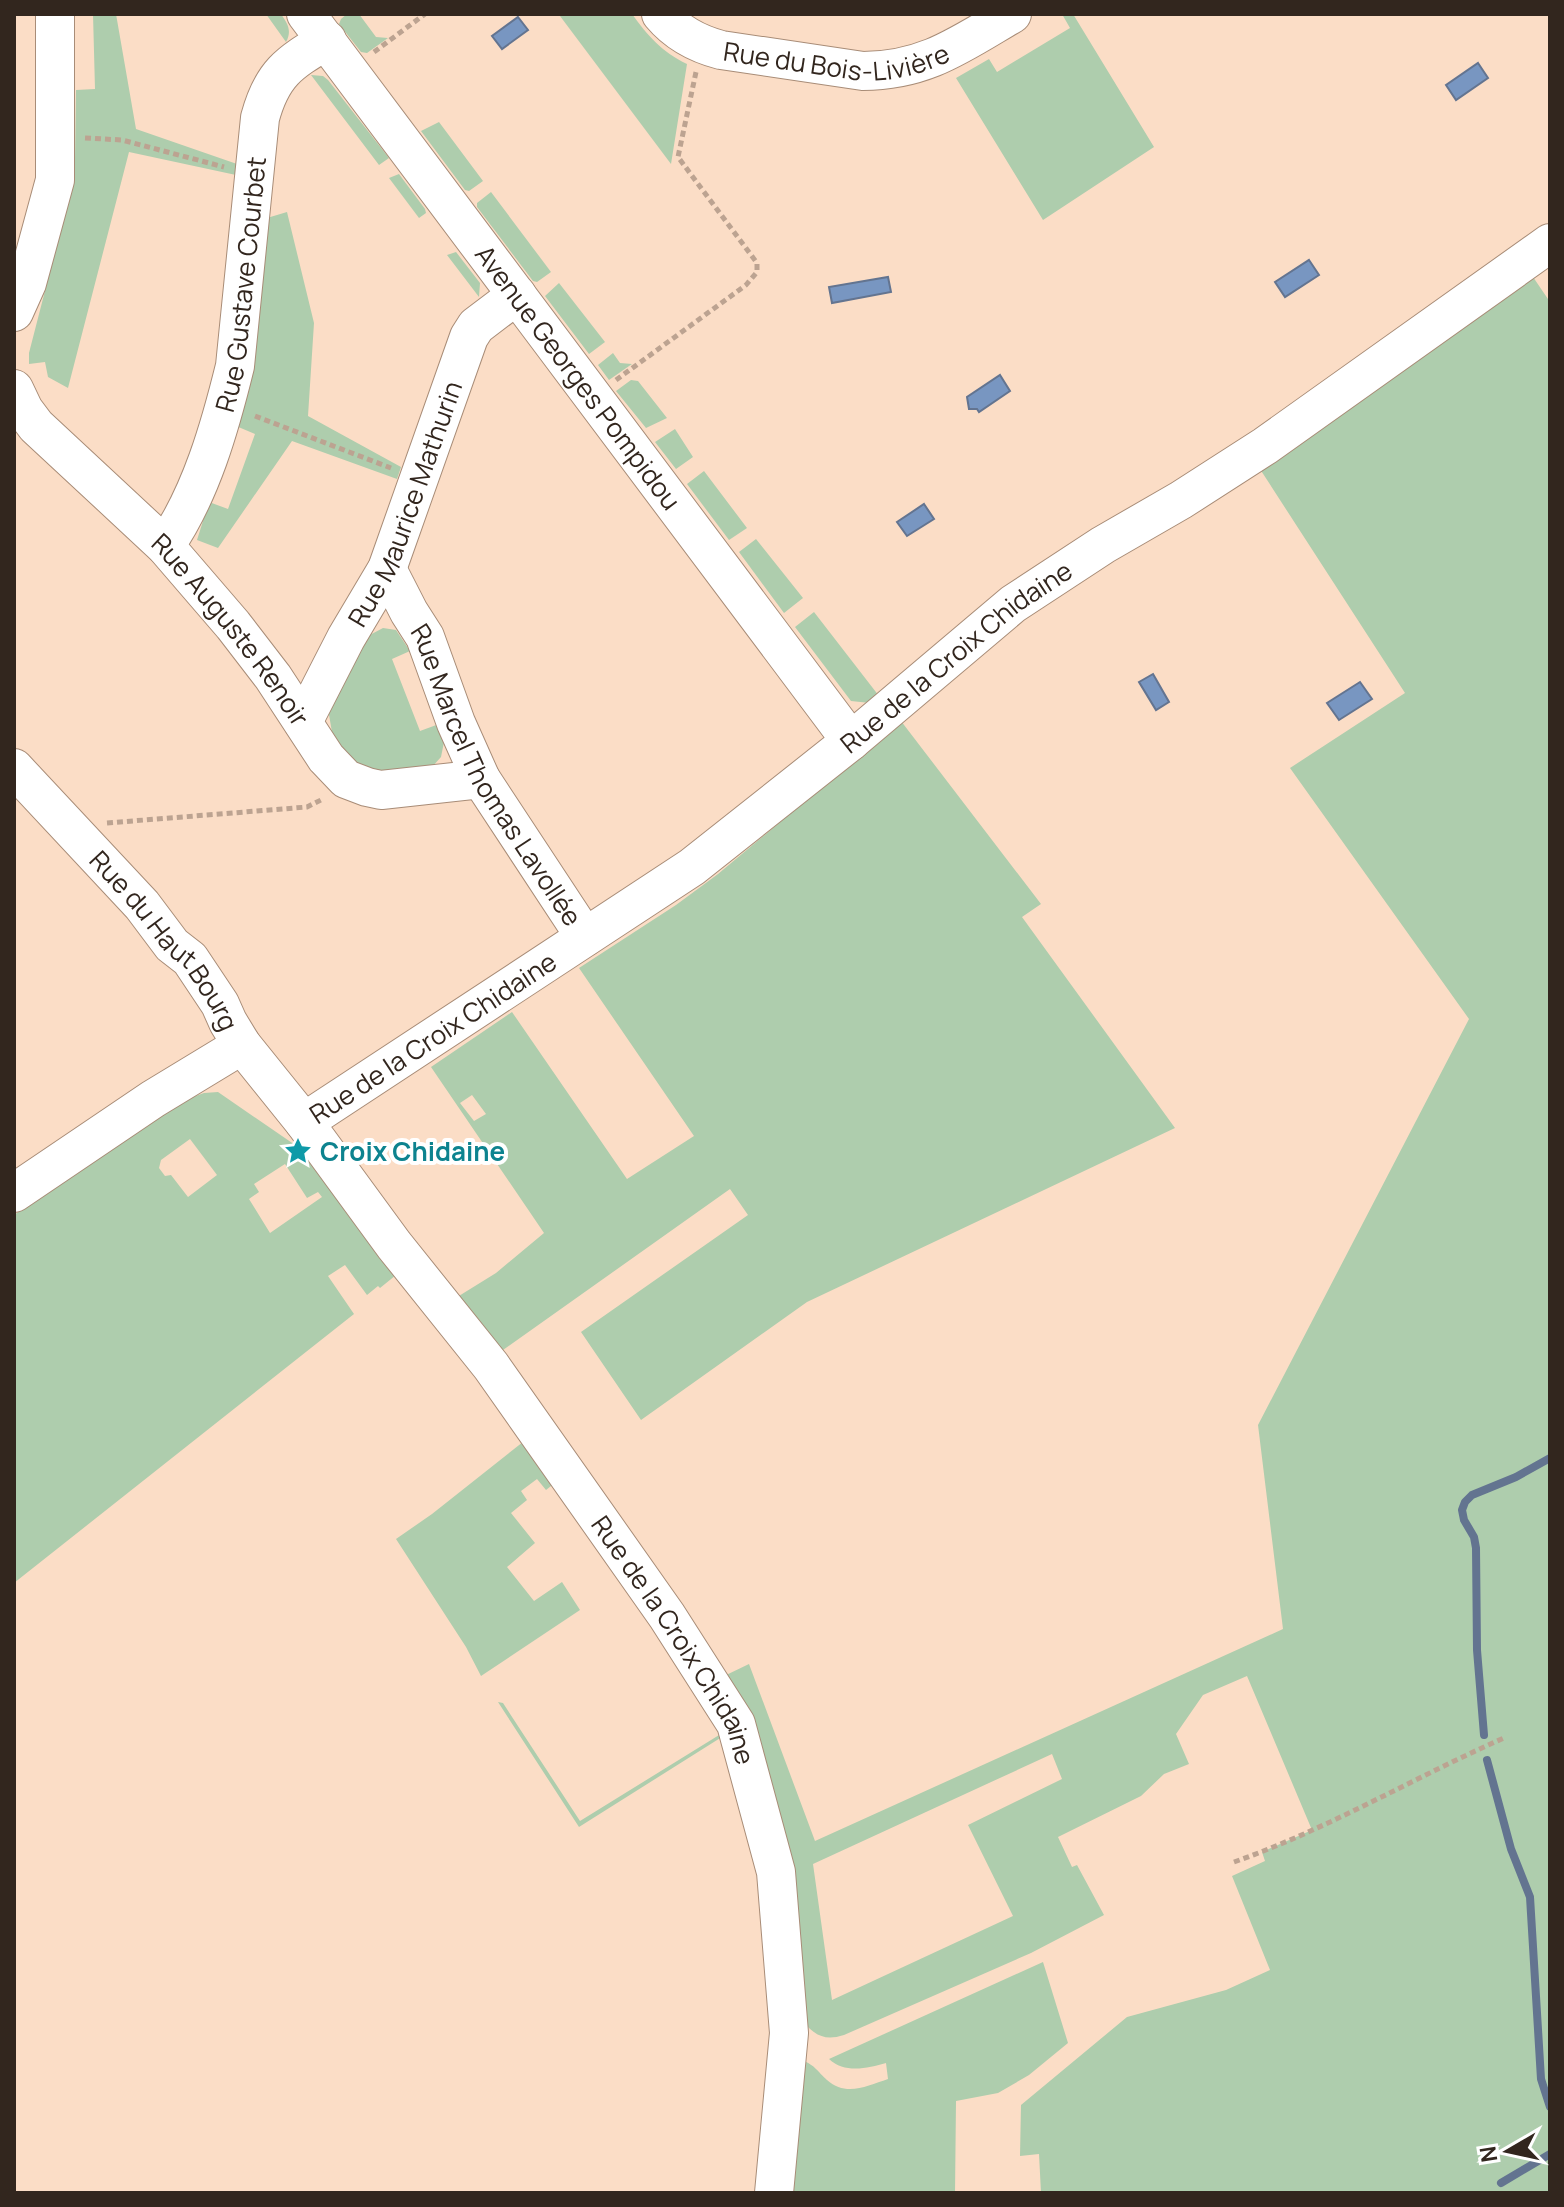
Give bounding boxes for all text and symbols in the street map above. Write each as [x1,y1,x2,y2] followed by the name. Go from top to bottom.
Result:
[721,33,955,89] street label: Rue du Bois-Livière
[206,155,274,416] street label: Rue Gustave Courbet
[467,238,689,517] street label: Avenue Georges Pompidou
[339,376,470,633] street label: Rue Maurice Mathurin
[144,525,318,733] street label: Rue Auguste Renoir
[832,552,1079,761] street label: Rue de la Croix Chidaine
[403,616,591,933] street label: Rue Marcel Thomas Lavollée
[82,842,247,1036] street label: Rue du Haut Bourg
[302,943,563,1132] street label: Rue de la Croix Chidaine
[320,1133,505,1169] place label: Croix Chidaine
[283,1136,313,1166] place icon: Croix Chidaine
[584,1508,764,1768] street label: Rue de la Croix Chidaine
[1468,2111,1548,2191] north arrow
[1472,2144,1504,2164] text: N

